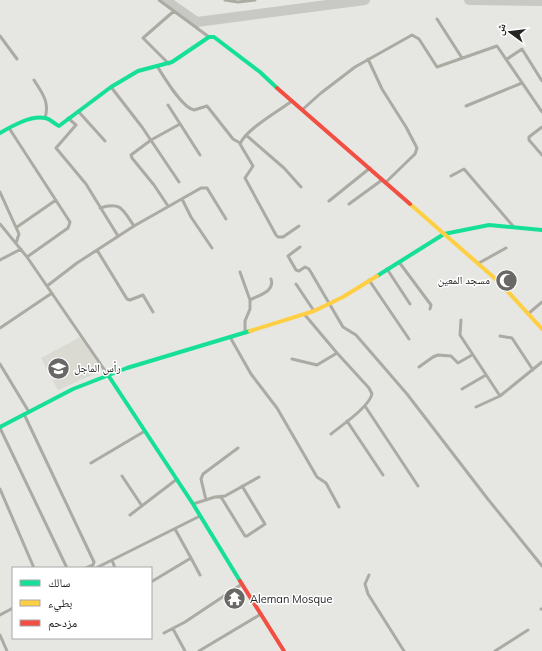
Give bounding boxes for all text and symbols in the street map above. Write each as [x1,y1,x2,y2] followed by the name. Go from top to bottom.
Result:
[490,12,530,52] north arrow
[492,22,510,37] text: ش
[493,267,519,293] mosque icon: مسجد المعين
[438,273,490,287] place label: مسجد المعين
[46,355,72,381] school or university icon: رأس الماجل
[74,361,121,375] place label: رأس الماجل
[12,567,152,639] legend
[48,575,70,590] text: سالك
[222,586,248,612] temple icon: Aleman Mosque
[250,592,332,606] place label: Aleman Mosque
[48,595,72,613] text: بطيء
[48,615,77,631] text: مزدحم

